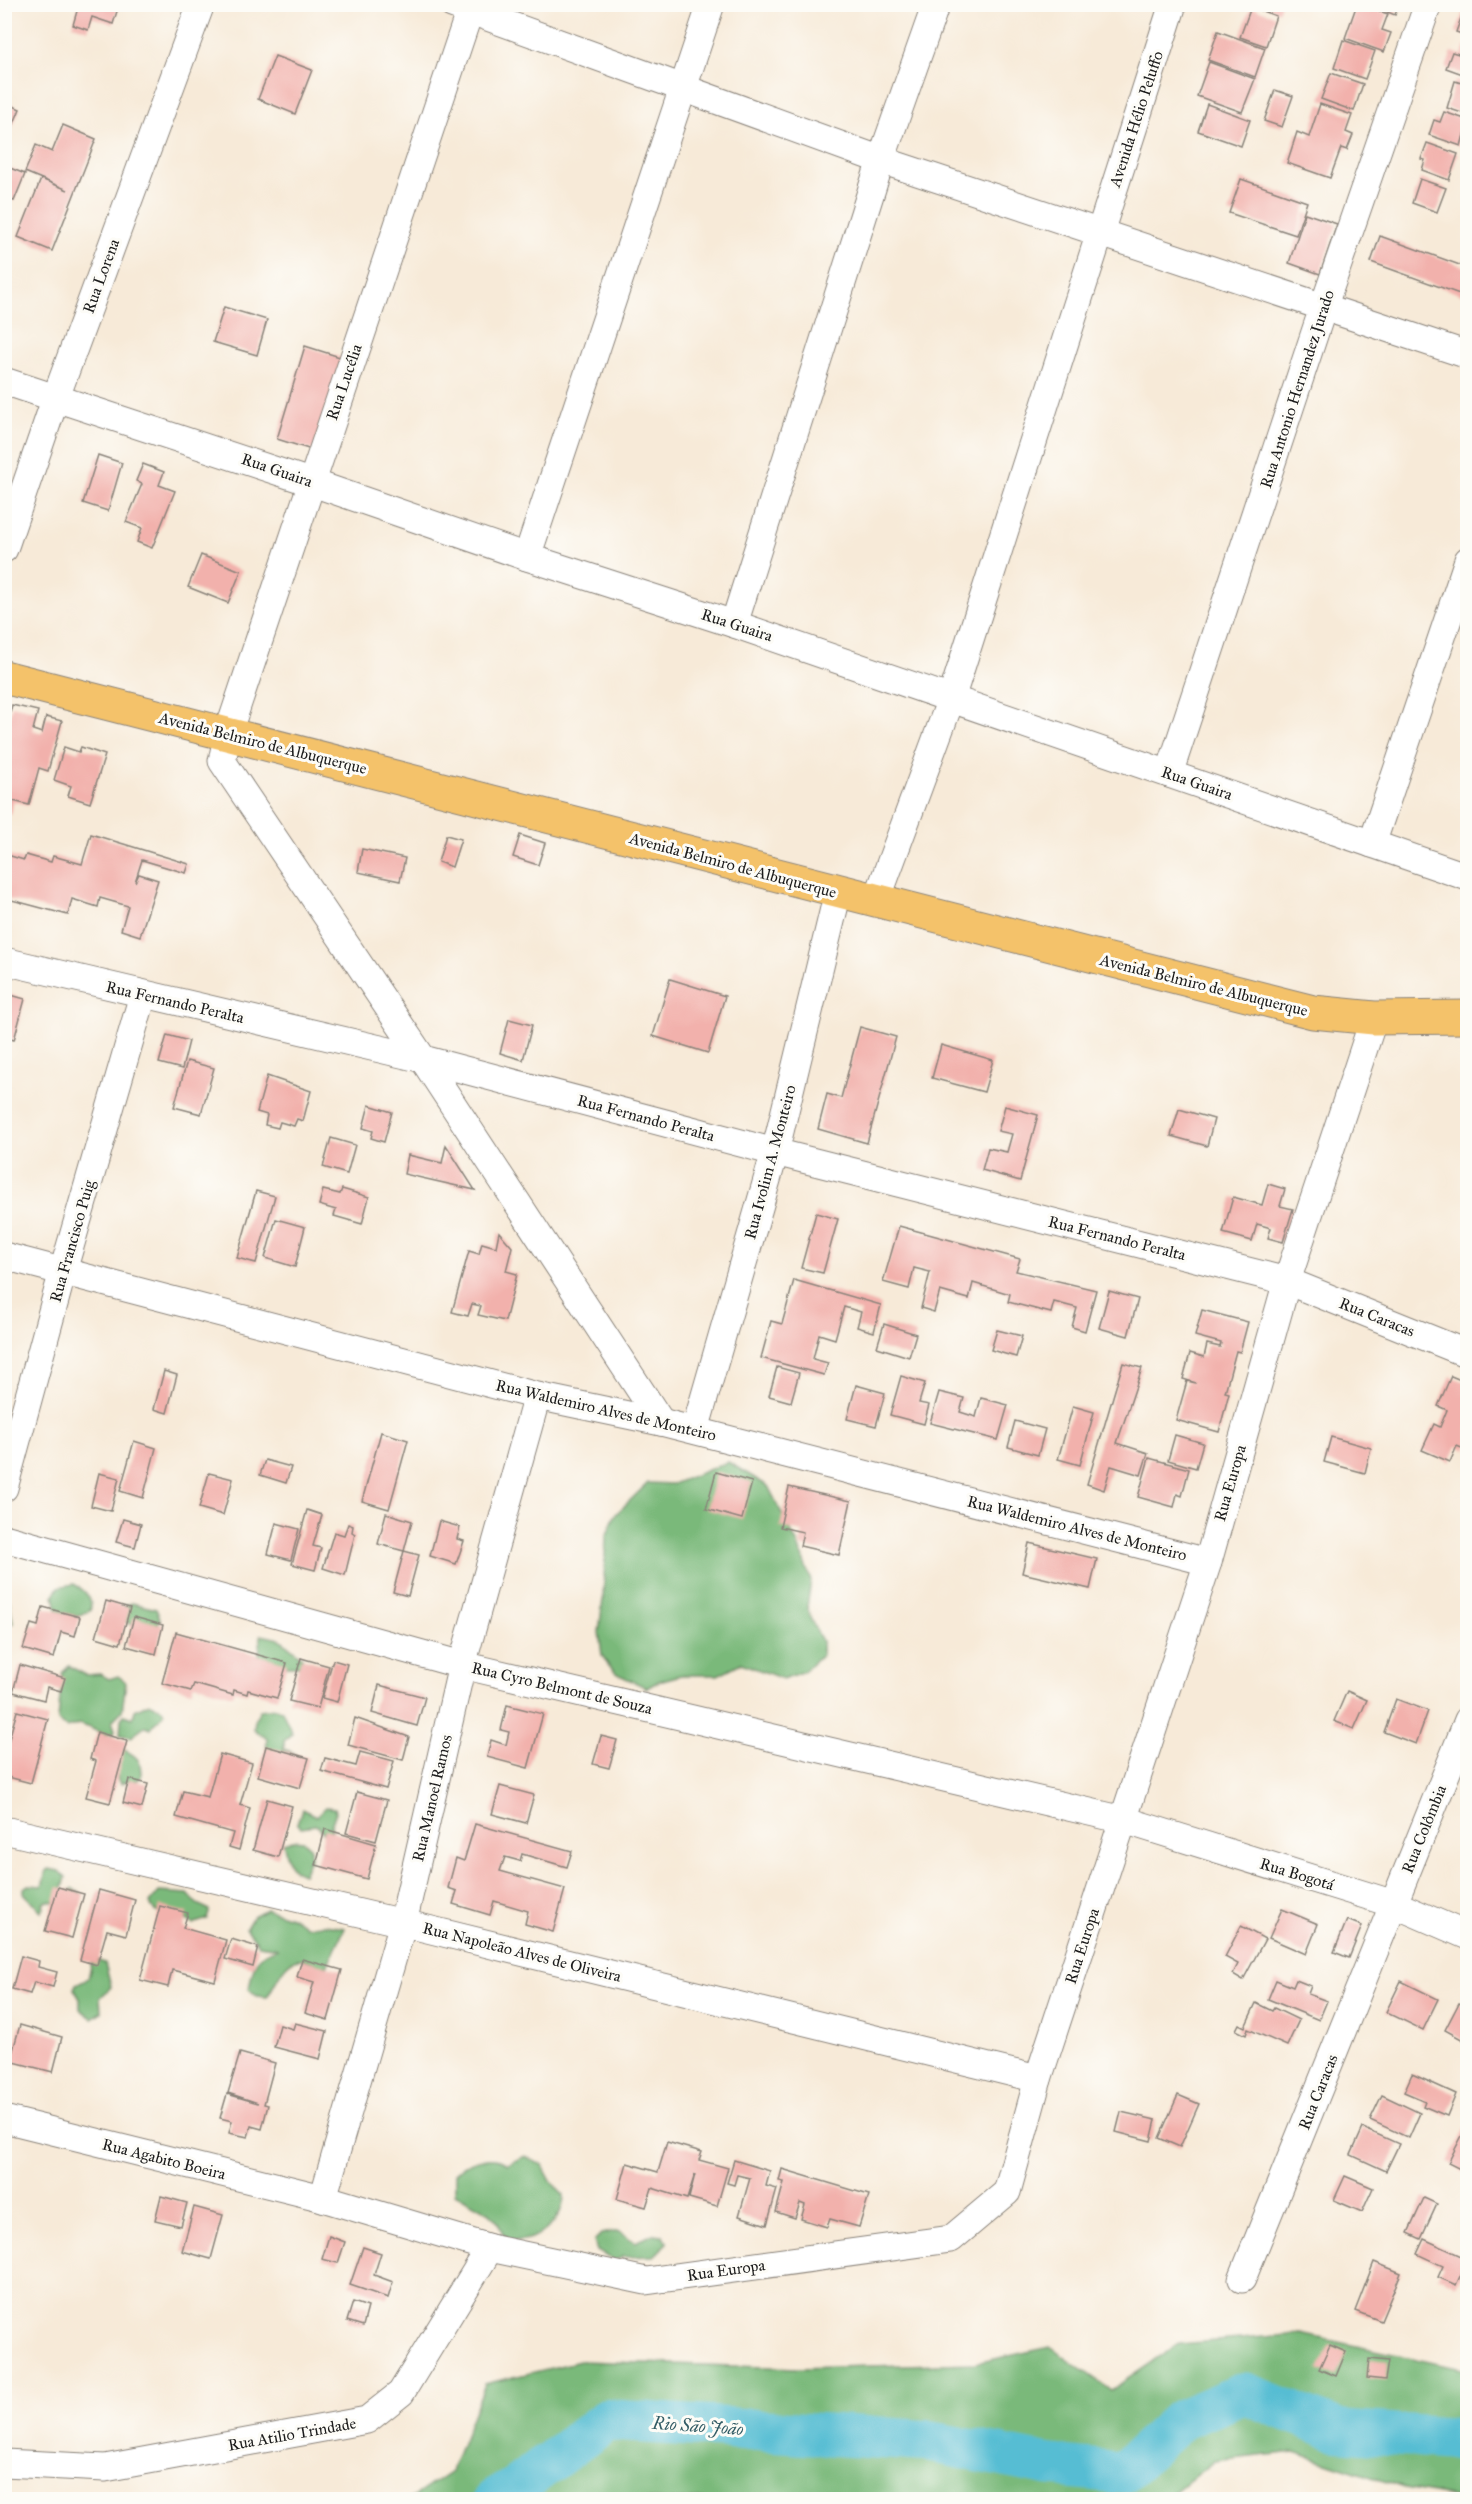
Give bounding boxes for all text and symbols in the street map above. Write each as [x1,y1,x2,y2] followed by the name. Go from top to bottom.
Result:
[1105,49,1167,190] street label: Avenida Hélio Peluffo
[79,236,123,316] street label: Rua Lorena
[1256,288,1339,491] street label: Rua Antonio Hernandez Jurado
[322,341,366,422] street label: Rua Lucélia
[239,449,315,491] street label: Rua Guaira
[699,605,775,646] street label: Rua Guaira
[156,708,369,779] street label: Avenida Belmiro de Albuquerque
[1159,762,1235,804] street label: Rua Guaira
[626,828,839,903] street label: Avenida Belmiro de Albuquerque
[1097,950,1310,1021] street label: Avenida Belmiro de Albuquerque
[104,977,246,1027] street label: Rua Fernando Peralta
[740,1083,800,1241] street label: Rua Ivolim A. Monteiro
[575,1091,717,1146] street label: Rua Fernando Peralta
[45,1177,100,1305] street label: Rua Francisco Puig
[1046,1212,1188,1264] street label: Rua Fernando Peralta
[1337,1293,1418,1341] street label: Rua Caracas
[494,1375,718,1445] street label: Rua Waldemiro Alves de Monteiro
[1210,1442,1250,1523] street label: Rua Europa
[965,1491,1189,1565] street label: Rua Waldemiro Alves de Monteiro
[470,1658,654,1718] street label: Rua Cyro Belmont de Souza
[408,1732,456,1863] street label: Rua Manoel Ramos
[1398,1782,1450,1876] street label: Rua Colômbia
[1257,1854,1337,1895] street label: Rua Bogotá
[1061,1905,1103,1986] street label: Rua Europa
[421,1918,623,1986] street label: Rua Napoleão Alves de Oliveira
[1294,2051,1342,2132] street label: Rua Caracas
[100,2134,228,2185] street label: Rua Agabito Boeira
[686,2255,767,2285] street label: Rua Europa
[651,2412,745,2440] water label: Rio São João
[226,2413,358,2455] street label: Rua Atilio Trindade

